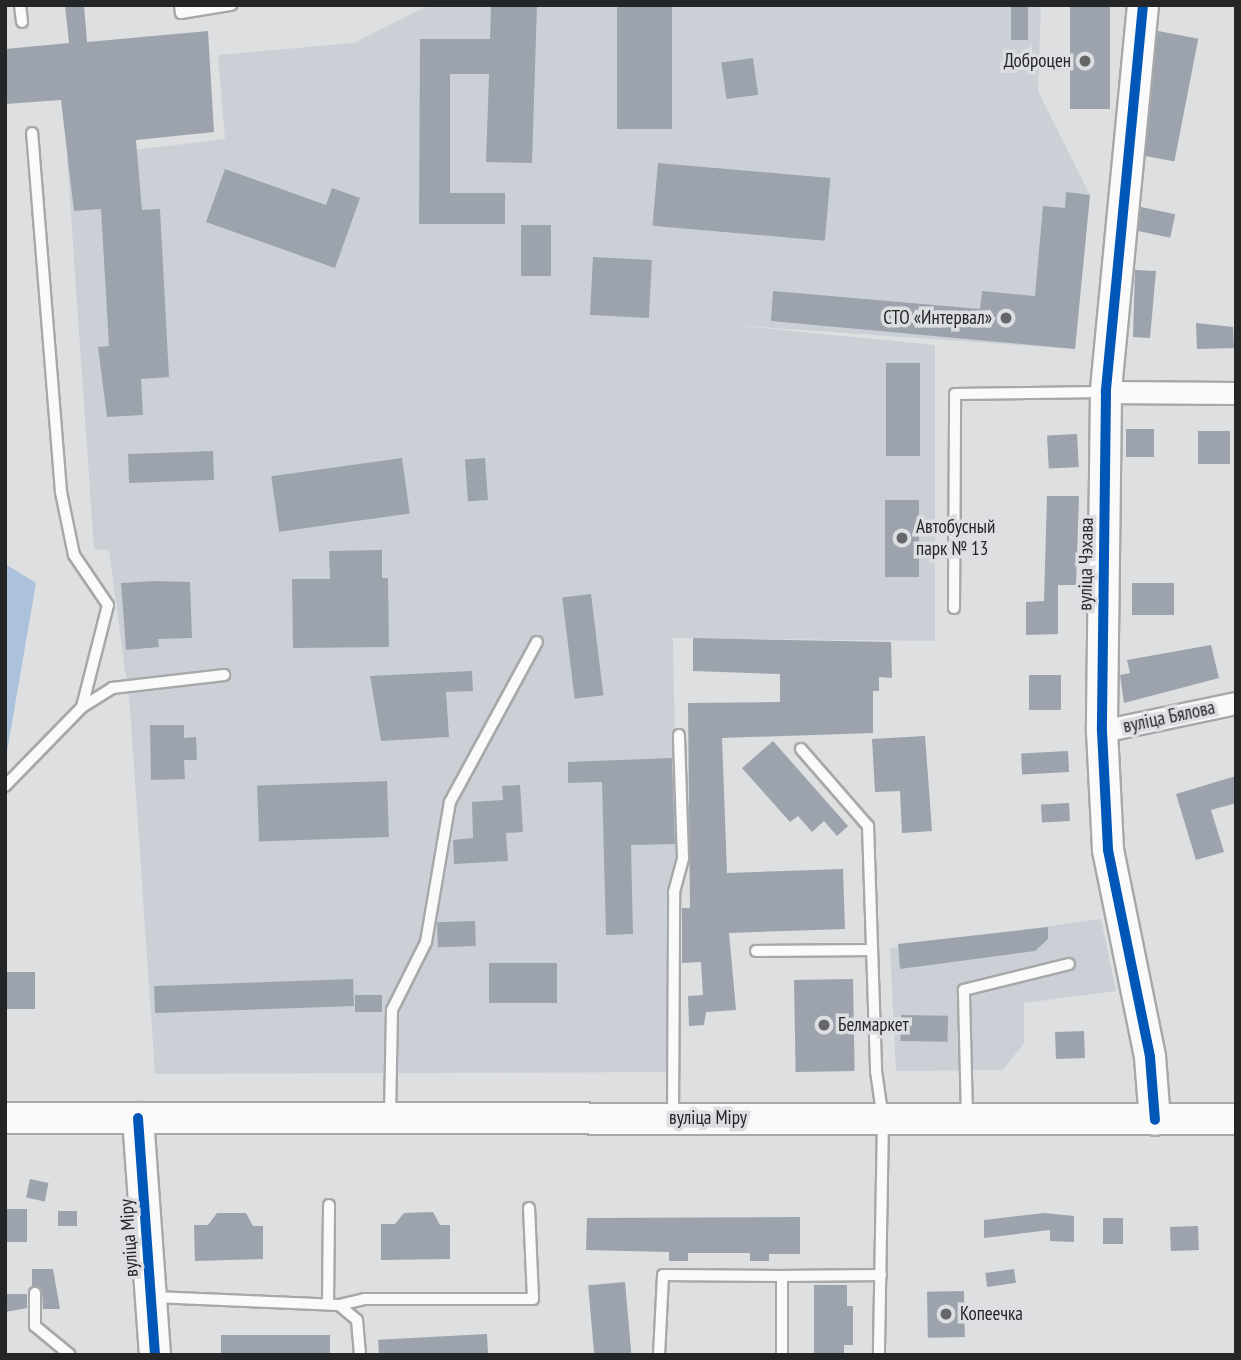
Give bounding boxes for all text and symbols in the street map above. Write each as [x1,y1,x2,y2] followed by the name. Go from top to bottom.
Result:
[1004,50,1071,72] place label: Доброцен
[1077,53,1093,69] marker: Доброцен
[883,307,992,329] place label: СТО «Интервал»
[998,310,1014,326] marker: СТО «Интервал»
[916,516,995,560] place label: Автобусный парк № 13
[1074,517,1098,611] street label: вуліца Чэхава
[894,530,910,546] marker: Автобусный парк № 13
[1121,696,1217,738] street label: вуліца Бялова
[838,1014,909,1036] place label: Белмаркет
[816,1017,832,1033] marker: Белмаркет
[669,1107,747,1129] street label: вуліца Міру
[115,1198,143,1278] street label: вуліца Міру
[960,1303,1023,1325] place label: Копеечка
[938,1306,954,1322] marker: Копеечка

